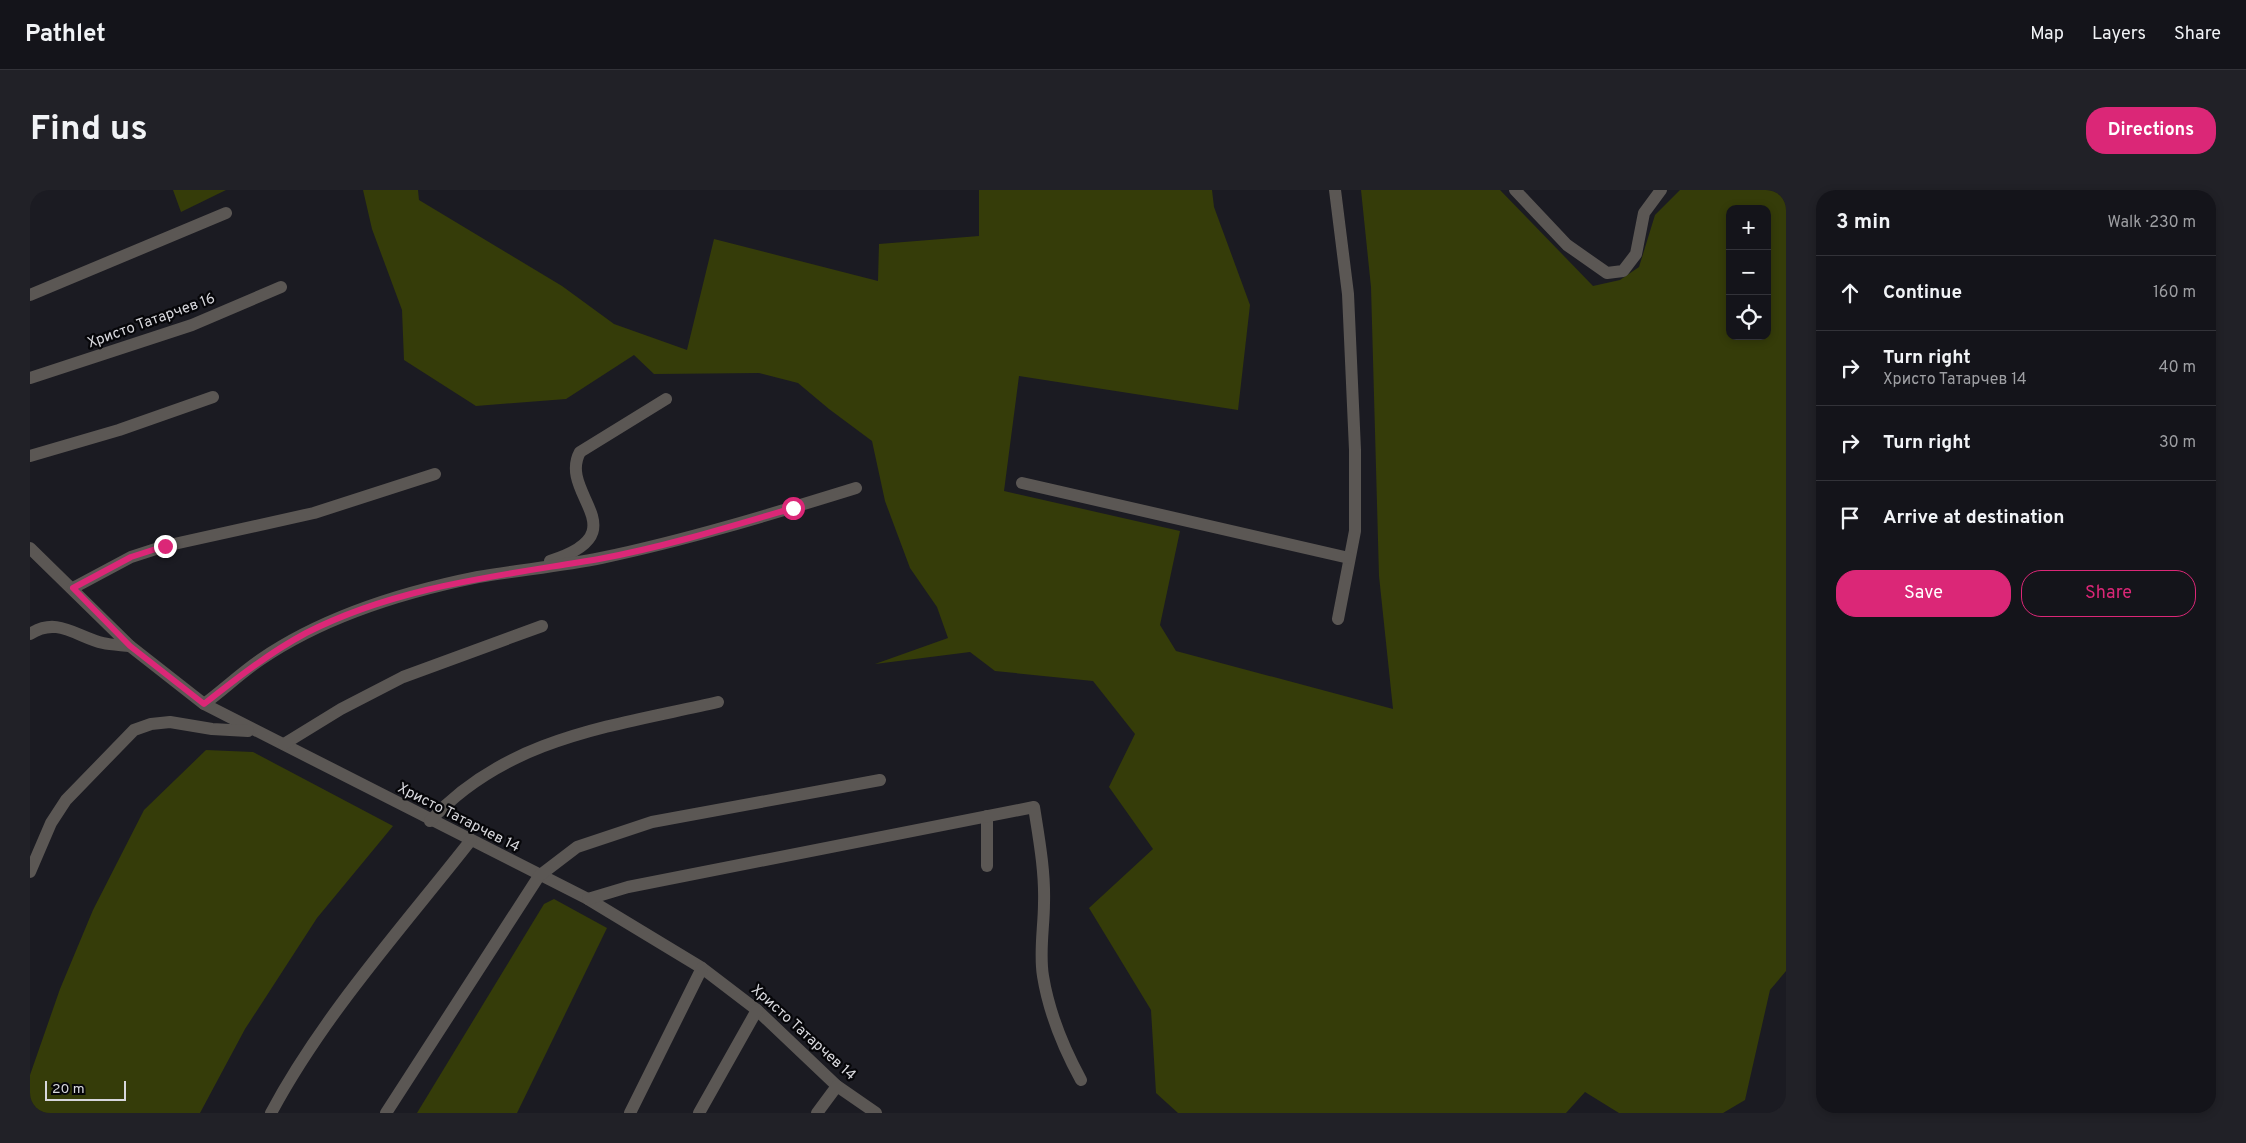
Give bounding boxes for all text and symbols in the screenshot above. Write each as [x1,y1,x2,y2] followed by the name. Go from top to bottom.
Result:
[25,20,106,50] text: Pathlet
[2030,23,2064,46] text: Map
[2092,23,2146,46] text: Layers
[2174,23,2221,46] text: Share
[2086,107,2216,154] button: Directions
[30,108,148,152] text: Find us
[1726,205,1771,340] map controls
[1726,205,1771,250] button: +
[1836,209,1891,236] text: 3 min
[2107,213,2196,233] text: Walk · 230 m
[1726,250,1771,295] button: −
[1836,279,1864,307] icon: ahead
[1883,281,1962,305] text: Continue
[2153,283,2196,303] text: 160 m
[85,289,218,353] street label: Христо Татарчев 16
[1726,295,1771,340] button: locate
[1883,346,1971,370] text: Turn right
[1836,354,1864,382] icon: right
[2158,358,2196,378] text: 40 m
[1883,370,2027,390] text: Христо Татарчев 14
[1836,429,1864,457] icon: right
[1883,431,1971,455] text: Turn right
[2159,433,2196,453] text: 30 m
[782,497,805,520] route start
[1836,504,1864,532] icon: arrive
[1883,506,2064,530] text: Arrive at destination
[154,535,177,558] route end
[1836,570,2011,617] button: Save
[2021,570,2196,617] button: Share
[394,779,523,857] street label: Христо Татарчев 14
[747,981,859,1085] street label: Христо Татарчев 14
[45,1078,126,1101] scale bar
[52,1081,85,1098] text: 20 m

